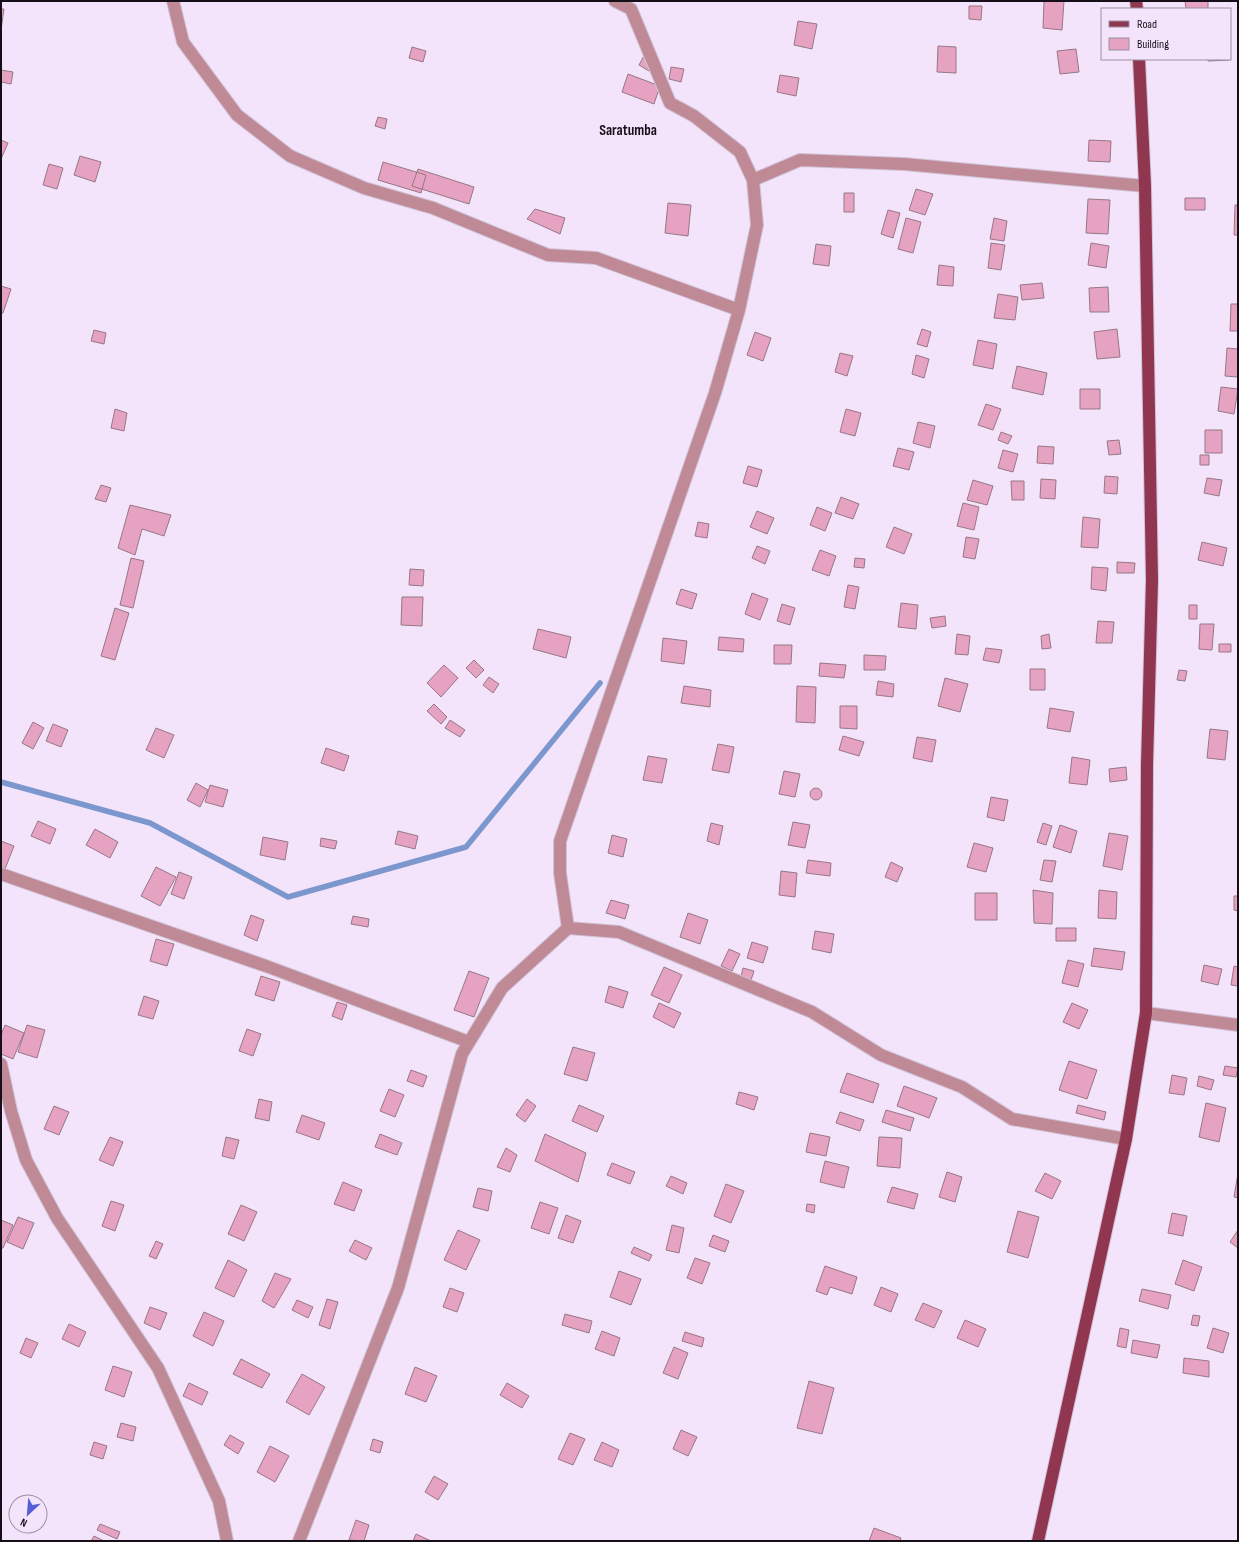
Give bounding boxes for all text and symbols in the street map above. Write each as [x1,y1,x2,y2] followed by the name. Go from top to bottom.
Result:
[1101,8,1231,60] legend
[1137,17,1157,32] text: Road
[1137,37,1169,52] text: Building
[599,121,657,140] district label: Saratumba
[8,1494,48,1534] north arrow
[18,1515,29,1530] text: N

